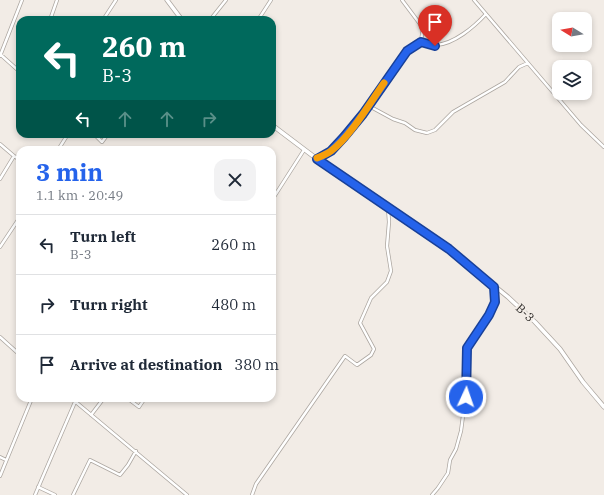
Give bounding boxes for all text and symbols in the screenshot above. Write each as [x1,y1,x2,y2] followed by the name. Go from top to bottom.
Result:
[418,5,452,46] pin
[424,11,446,33] icon: arrive
[552,12,592,52] north arrow
[552,12,592,100] map controls
[102,28,186,65] text: 260 m
[36,32,88,84] icon: left
[552,60,592,100] button: layers
[102,64,132,87] text: B-3
[72,108,94,130] icon: left
[114,108,136,130] icon: ahead
[156,108,178,130] icon: ahead
[198,108,220,130] icon: right
[36,156,103,188] text: 3 min
[214,159,256,201] button: close
[36,187,123,204] text: 1.1 km · 20:49
[70,227,136,246] text: Turn left
[36,234,58,256] icon: left
[211,235,256,254] text: 260 m
[70,246,92,263] text: B-3
[36,294,58,316] icon: right
[70,295,148,314] text: Turn right
[211,295,256,314] text: 480 m
[513,300,538,325] street label: B-3
[36,354,58,376] icon: arrive
[70,355,222,374] text: Arrive at destination
[234,355,279,374] text: 380 m
[445,376,487,418] position arrow

